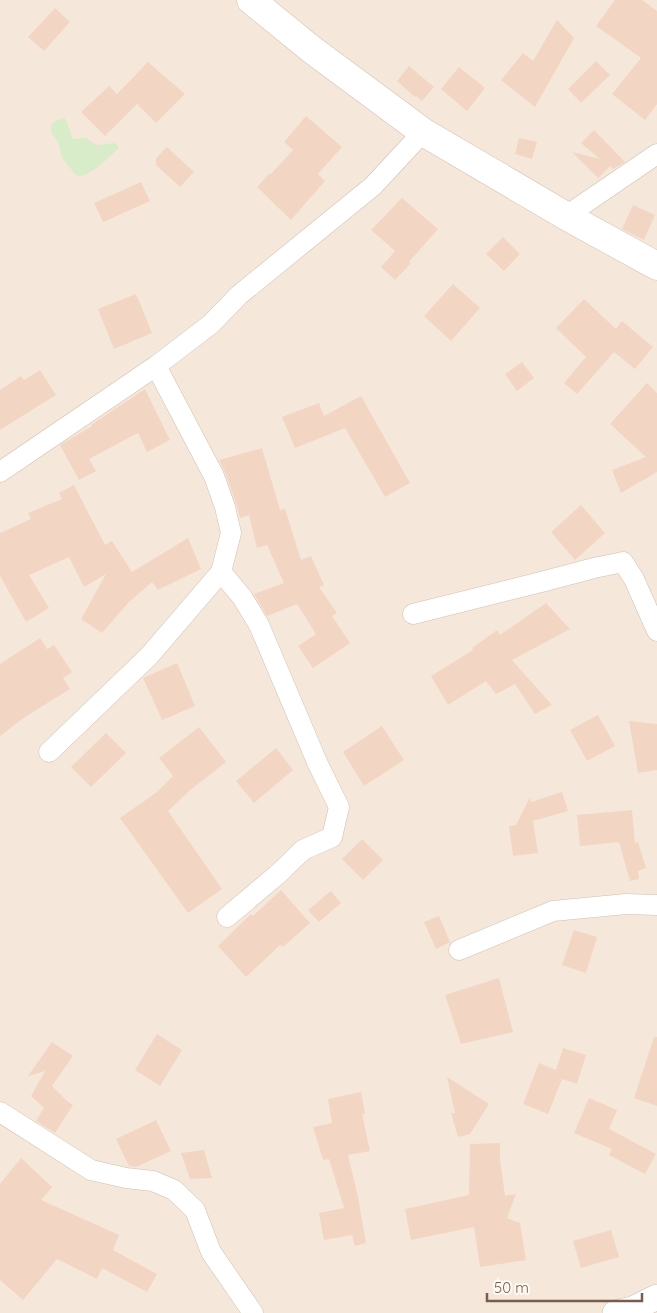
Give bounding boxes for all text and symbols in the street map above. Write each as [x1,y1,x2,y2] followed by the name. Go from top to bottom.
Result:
[487,1270,642,1302] scale bar
[494,1278,529,1297] text: 50 m

